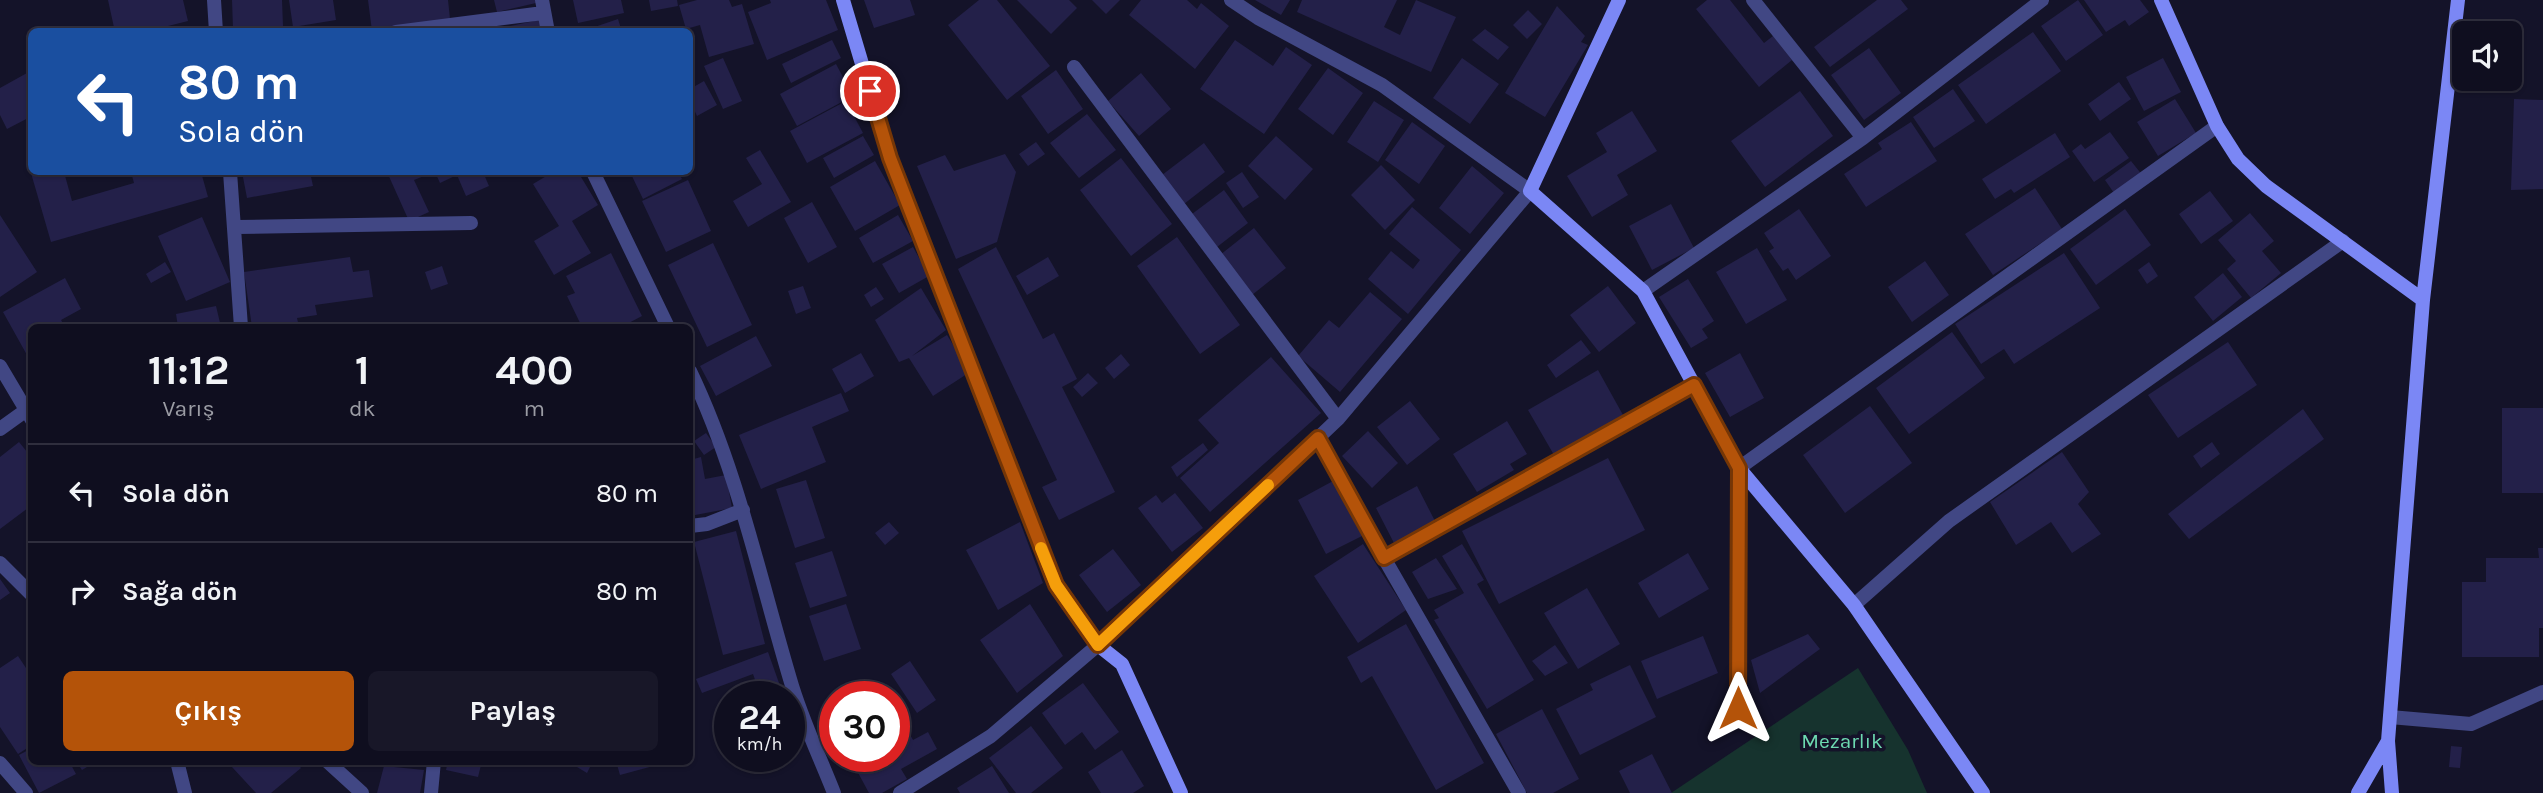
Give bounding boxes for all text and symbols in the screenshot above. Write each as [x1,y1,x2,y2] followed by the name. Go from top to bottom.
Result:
[2452,21,2522,91] map controls
[2452,21,2522,91] button: sound
[178,54,300,111] text: 80 m
[63,56,154,147] icon: left
[840,61,900,121] pin
[851,72,889,110] icon: arrive
[178,113,305,150] text: Sola dön
[148,345,229,395] text: 11:12
[355,345,370,395] text: 1
[495,345,573,395] text: 400
[162,395,215,422] text: Varış
[349,395,376,422] text: dk
[524,395,545,422] text: m
[63,474,101,512] icon: left
[122,478,230,509] text: Sola dön
[596,478,658,509] text: 80 m
[63,572,101,610] icon: right
[122,576,238,607] text: Sağa dön
[596,576,658,607] text: 80 m
[63,671,354,751] button: Çıkış
[368,671,658,751] button: Paylaş
[1701,671,1775,745] position arrow
[819,681,910,772] speed limit sign: 30
[739,697,781,738] text: 24
[1801,729,1883,753] park label: Mezarlık
[737,733,782,755] text: km/h

